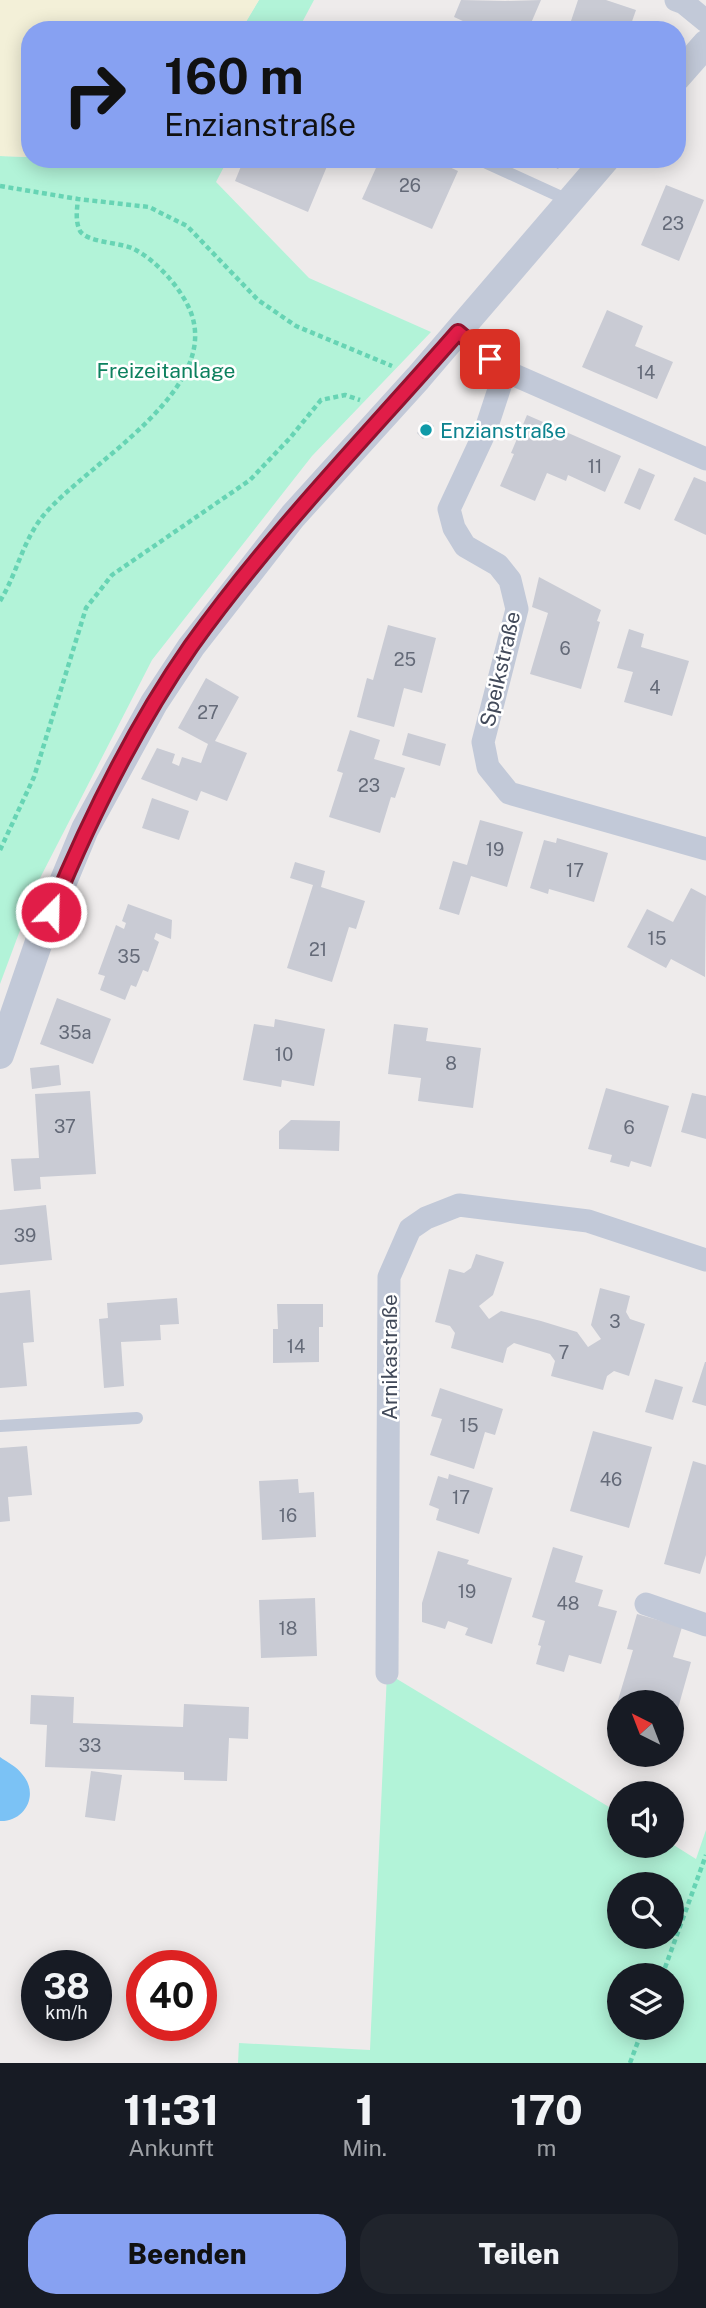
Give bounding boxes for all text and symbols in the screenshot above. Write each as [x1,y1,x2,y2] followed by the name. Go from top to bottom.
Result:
[164,47,304,105] text: 160 m
[49,49,140,140] icon: right
[164,106,356,143] text: Enzianstraße
[399,175,421,196] house number: 26
[662,213,684,234] house number: 23
[460,329,520,389] pin
[471,340,509,378] icon: arrive
[96,358,236,383] park label: Freizeitanlage
[637,362,655,383] house number: 14
[440,418,566,443] place label: Enzianstraße
[418,422,434,438] marker: Enzianstraße
[588,456,602,477] house number: 11
[475,609,525,729] street label: Speikstraße
[559,638,571,659] house number: 6
[394,649,416,670] house number: 25
[649,677,661,698] house number: 4
[197,702,219,723] house number: 27
[358,775,380,796] house number: 23
[486,839,504,860] house number: 19
[566,860,584,881] house number: 17
[14,875,88,949] position arrow
[648,928,666,949] house number: 15
[309,939,327,960] house number: 21
[118,946,140,967] house number: 35
[59,1022,91,1043] house number: 35a
[275,1044,293,1065] house number: 10
[445,1053,457,1074] house number: 8
[54,1116,76,1137] house number: 37
[623,1117,635,1138] house number: 6
[14,1225,36,1246] house number: 39
[377,1294,402,1420] street label: Arnikastraße
[609,1311,621,1332] house number: 3
[287,1336,305,1357] house number: 14
[559,1342,569,1363] house number: 7
[460,1415,478,1436] house number: 15
[600,1469,622,1490] house number: 46
[452,1487,470,1508] house number: 17
[279,1505,297,1526] house number: 16
[458,1581,476,1602] house number: 19
[557,1593,579,1614] house number: 48
[279,1618,297,1639] house number: 18
[607,1690,684,1768] north arrow
[607,1690,684,2040] map controls
[79,1735,101,1756] house number: 33
[607,1781,684,1858] button: sound
[607,1872,684,1949] button: search
[126,1950,217,2041] speed limit sign: 40
[607,1963,684,2040] button: layers
[43,1966,90,2007] text: 38
[45,2002,88,2023] text: km/h
[123,2085,219,2134] text: 11:31
[355,2085,374,2134] text: 1
[510,2085,583,2134] text: 170
[128,2134,214,2161] text: Ankunft
[342,2134,387,2161] text: Min.
[537,2134,556,2161] text: m
[28,2214,346,2294] button: Beenden
[360,2214,678,2294] button: Teilen

